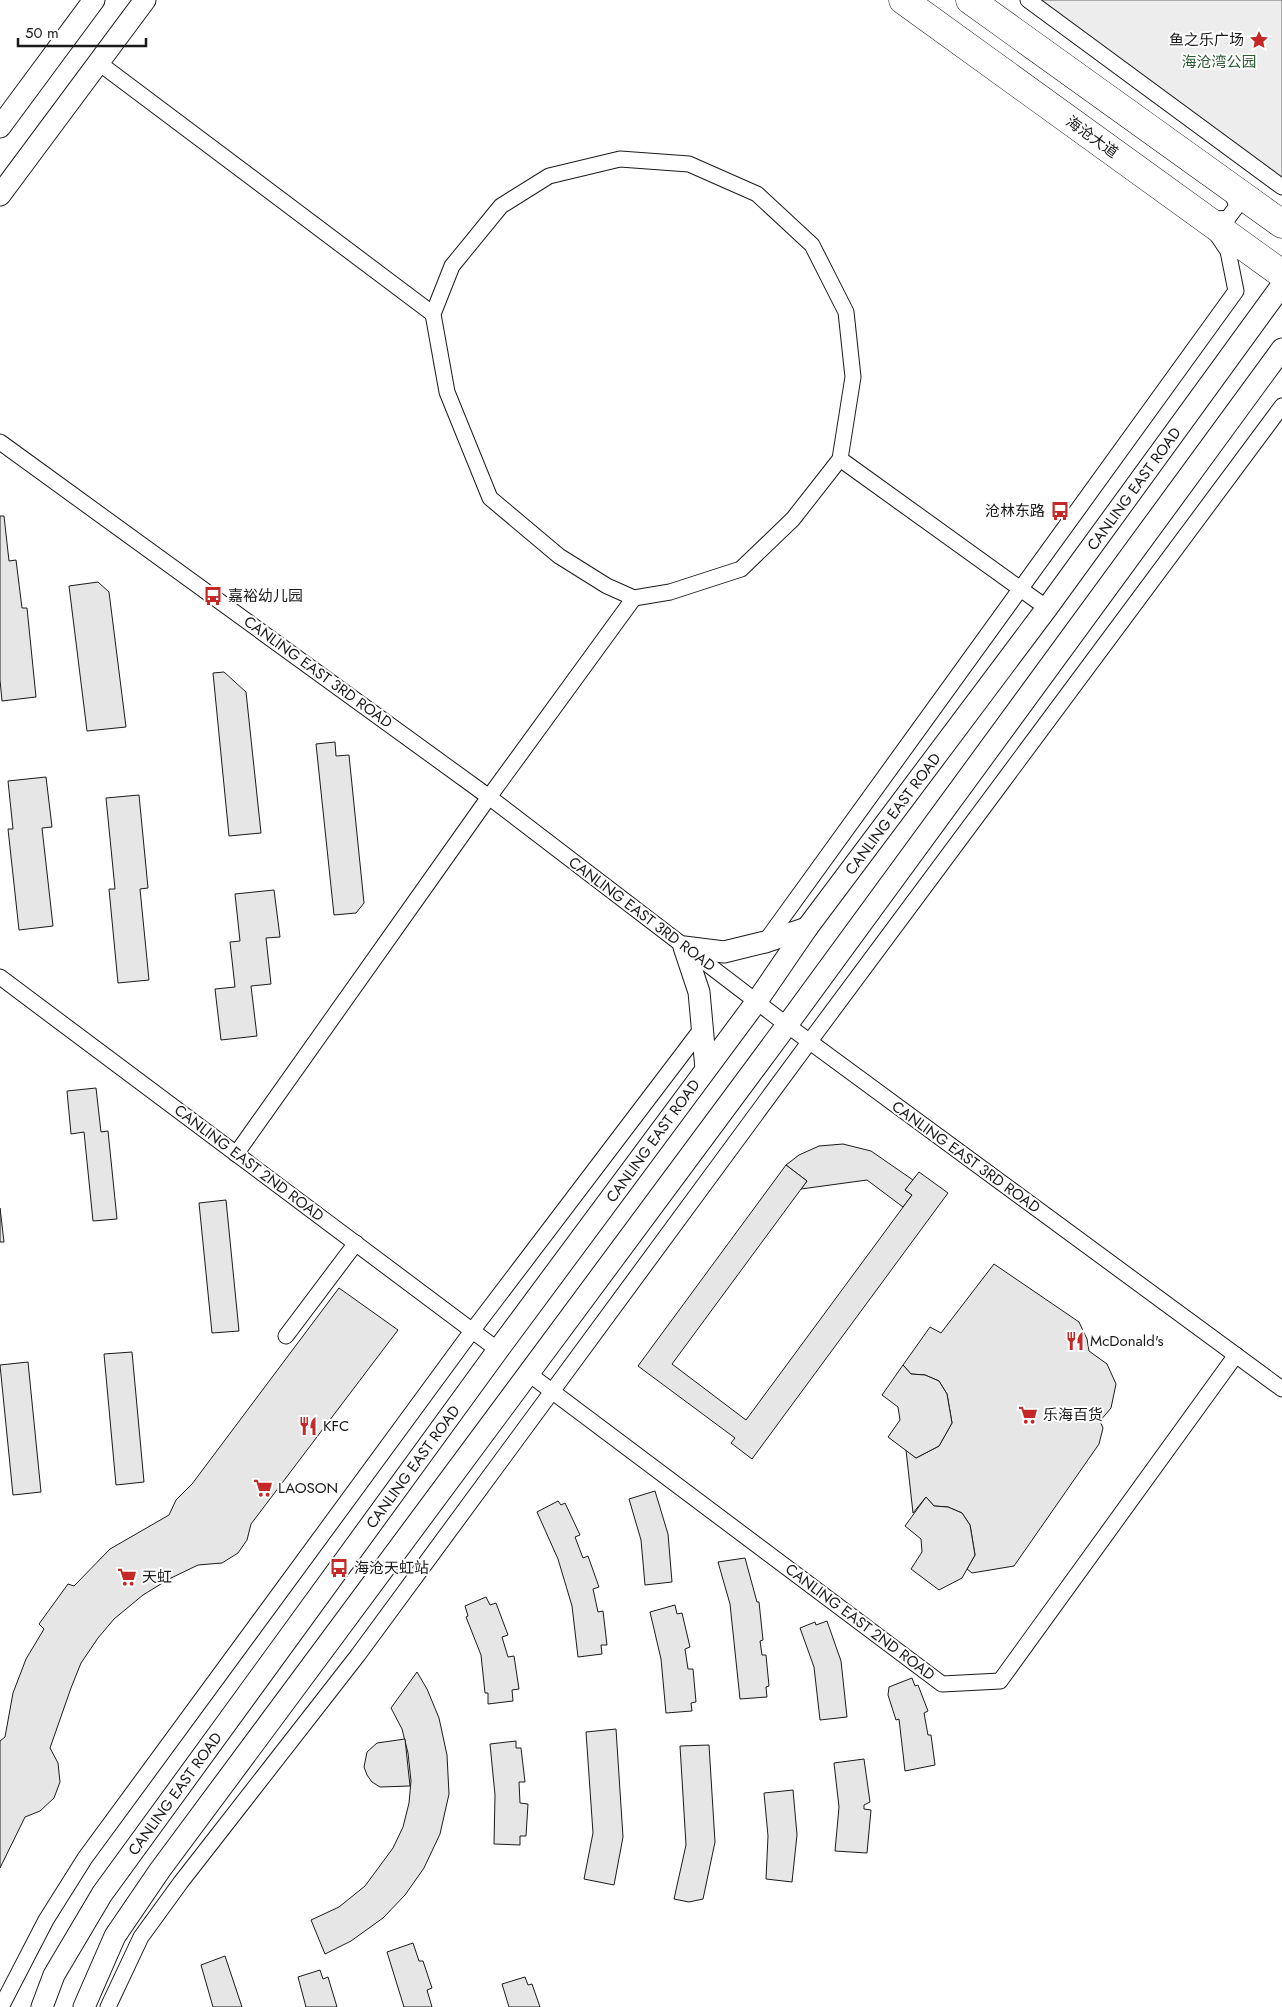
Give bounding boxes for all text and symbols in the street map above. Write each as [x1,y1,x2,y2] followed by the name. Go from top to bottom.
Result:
[18,15,145,47] scale bar
[25,22,59,44] text: 50 m
[1169,29,1244,51] place label: 鱼之乐广场
[1248,29,1270,51] place icon: 鱼之乐广场
[1181,51,1257,73] park label: 海沧湾公园
[1061,110,1123,164] street label: 海沧大道
[1082,423,1186,555] street label: CANLING EAST ROAD
[985,500,1045,522] place label: 沧林东路
[1049,500,1071,522] bus stop icon: 沧林东路
[202,585,224,607] bus stop icon: 嘉裕幼儿园
[228,585,303,607] place label: 嘉裕幼儿园
[239,611,397,733] street label: CANLING EAST 3RD ROAD
[840,748,946,880] street label: CANLING EAST ROAD
[564,851,720,977] street label: CANLING EAST 3RD ROAD
[601,1075,705,1207] street label: CANLING EAST ROAD
[887,1096,1045,1218] street label: CANLING EAST 3RD ROAD
[170,1099,328,1227] street label: CANLING EAST 2ND ROAD
[1064,1330,1086,1352] restaurant icon: McDonald's
[1090,1330,1164,1352] place label: McDonald's
[361,1401,465,1533] street label: CANLING EAST ROAD
[1017,1404,1039,1426] supermarket icon: 乐海百货
[1043,1404,1103,1426] place label: 乐海百货
[297,1415,319,1437] restaurant icon: KFC
[323,1415,349,1437] place label: KFC
[252,1477,274,1499] supermarket icon: LAOSON
[278,1477,338,1499] place label: LAOSON
[328,1557,350,1579] bus stop icon: 海沧天虹站
[354,1557,429,1579] place label: 海沧天虹站
[781,1558,939,1686] street label: CANLING EAST 2ND ROAD
[116,1566,138,1588] supermarket icon: 天虹
[142,1566,172,1588] place label: 天虹
[123,1728,227,1860] street label: CANLING EAST ROAD

